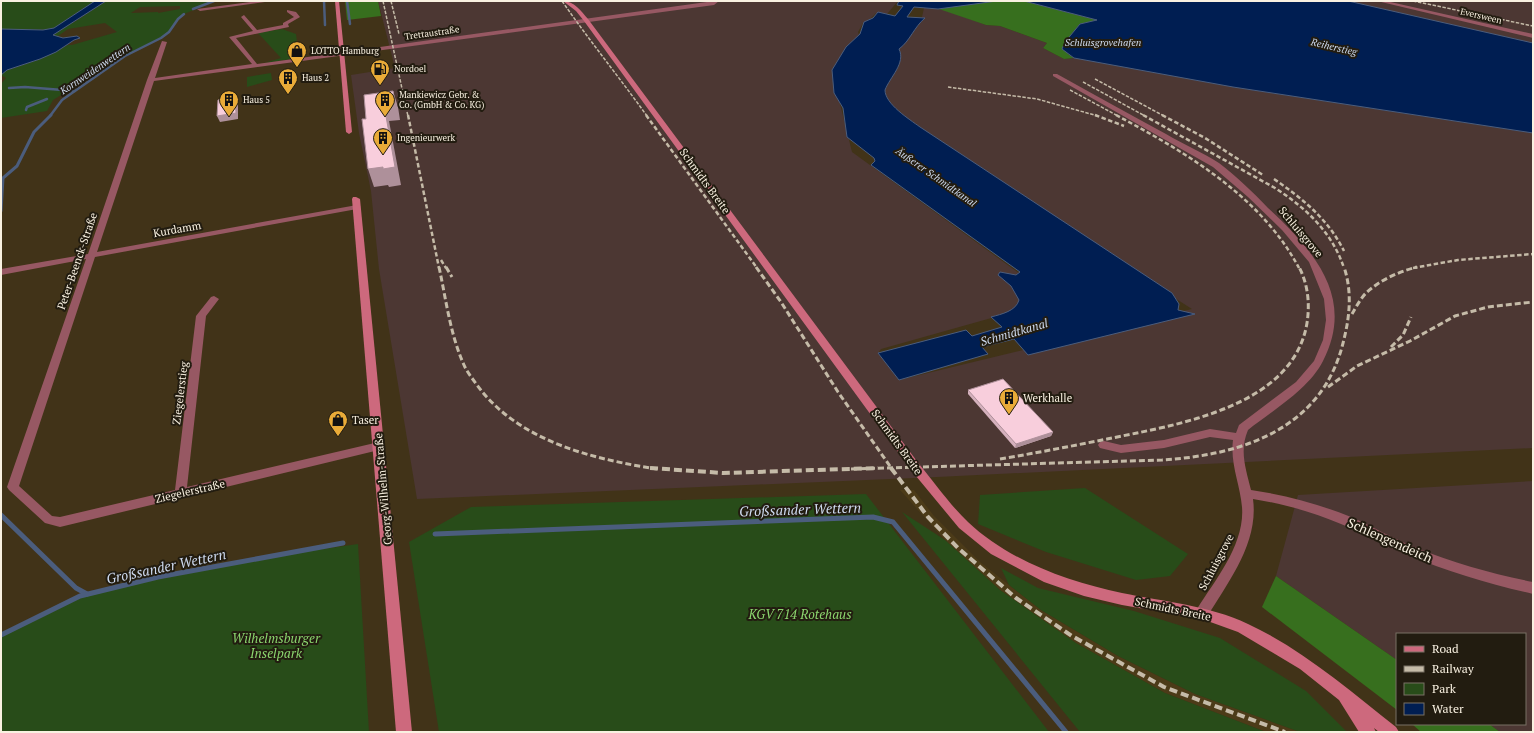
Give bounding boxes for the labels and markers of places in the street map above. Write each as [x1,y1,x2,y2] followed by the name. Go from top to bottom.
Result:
[286,40,308,68] shop icon: LOTTO Hamburg
[311,45,379,57] place label: LOTTO Hamburg
[369,58,391,86] fuel station icon: Nordoel
[394,63,427,75] place label: Nordoel
[277,67,299,95] building icon: Haus 2
[302,72,329,84] place label: Haus 2
[218,89,240,117] building icon: Haus 5
[374,89,396,117] building icon: Mankiewicz Gebr. & Co. (GmbH & Co. KG)
[399,89,484,111] place label: Mankiewicz Gebr. & Co. (GmbH & Co. KG)
[243,94,270,106] place label: Haus 5
[372,127,394,155] building icon: Ingenieurwerk
[397,132,456,144] place label: Ingenieurwerk
[998,387,1020,415] building icon: Werkhalle
[1023,391,1073,405] place label: Werkhalle
[327,409,349,437] shop icon: Taser
[352,413,379,427] place label: Taser

